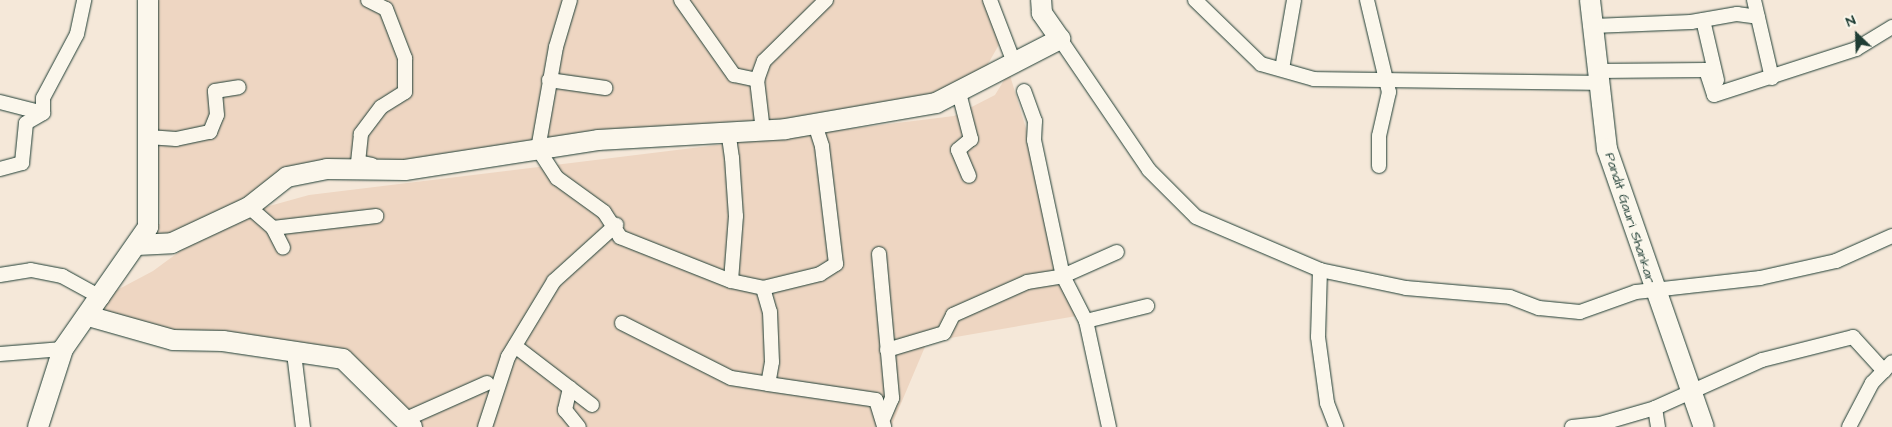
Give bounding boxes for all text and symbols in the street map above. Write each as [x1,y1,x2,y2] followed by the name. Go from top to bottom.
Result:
[1832,10,1882,60] north arrow
[1843,10,1859,32] text: N
[1601,151,1659,285] street label: Pandit Gauri Shankar

